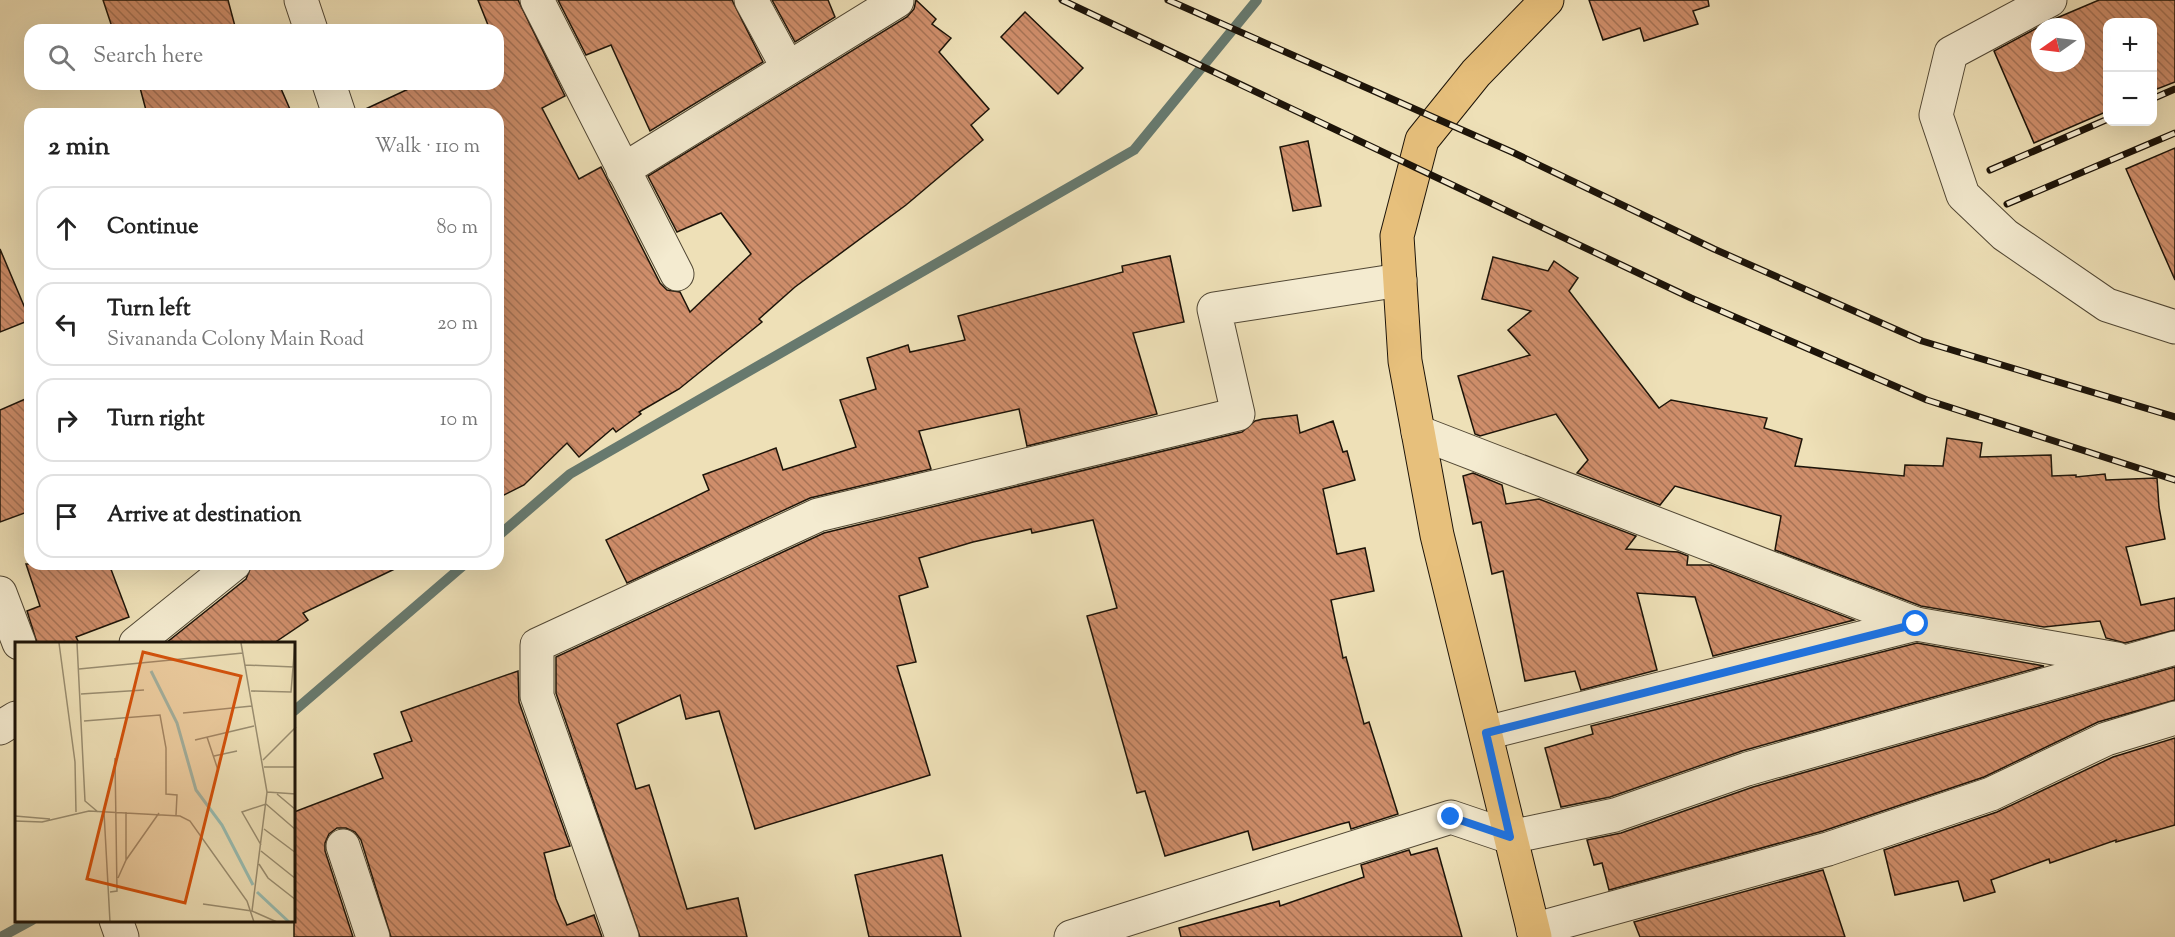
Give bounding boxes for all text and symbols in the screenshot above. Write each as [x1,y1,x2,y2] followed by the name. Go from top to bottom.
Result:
[2031,18,2085,72] north arrow
[2103,18,2157,126] map controls
[2103,18,2157,72] button: +
[24,24,504,90] search box
[45,41,78,74] icon: search
[93,41,203,73] text: Search here
[2103,72,2157,126] button: −
[48,129,110,166] text: 2 min
[375,133,480,162] text: Walk · 110 m
[50,212,83,245] icon: ahead
[107,212,198,244] text: Continue
[437,214,478,243] text: 80 m
[107,294,190,326] text: Turn left
[50,308,83,341] icon: left
[437,310,478,339] text: 20 m
[107,326,364,355] text: Sivananda Colony Main Road
[50,404,83,437] icon: right
[107,404,204,436] text: Turn right
[440,406,478,435] text: 10 m
[50,500,83,533] icon: arrive
[107,500,302,532] text: Arrive at destination
[1902,610,1928,636] route start
[15,642,296,922] inset map
[1437,803,1463,829] route end

